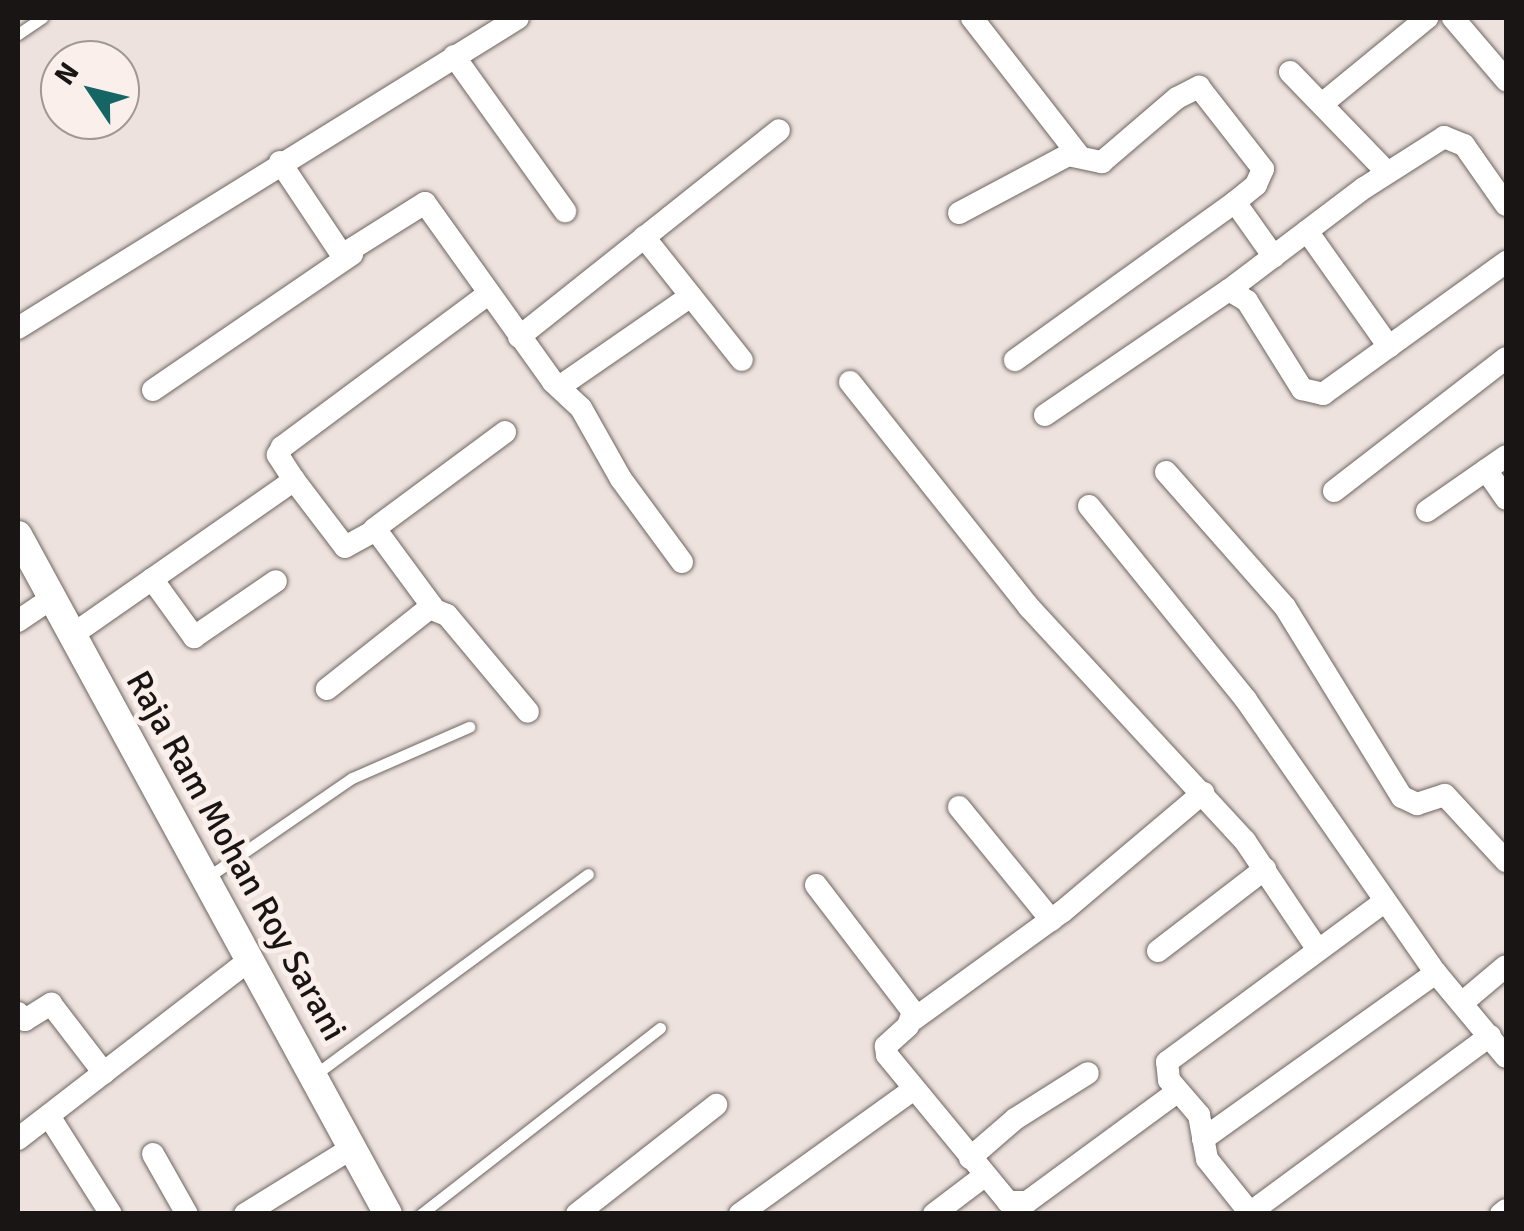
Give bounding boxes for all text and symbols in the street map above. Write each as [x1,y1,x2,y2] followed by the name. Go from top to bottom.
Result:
[40,40,140,140] north arrow
[48,56,87,92] text: N
[117,664,355,1048] street label: Raja Ram Mohan Roy Sarani

